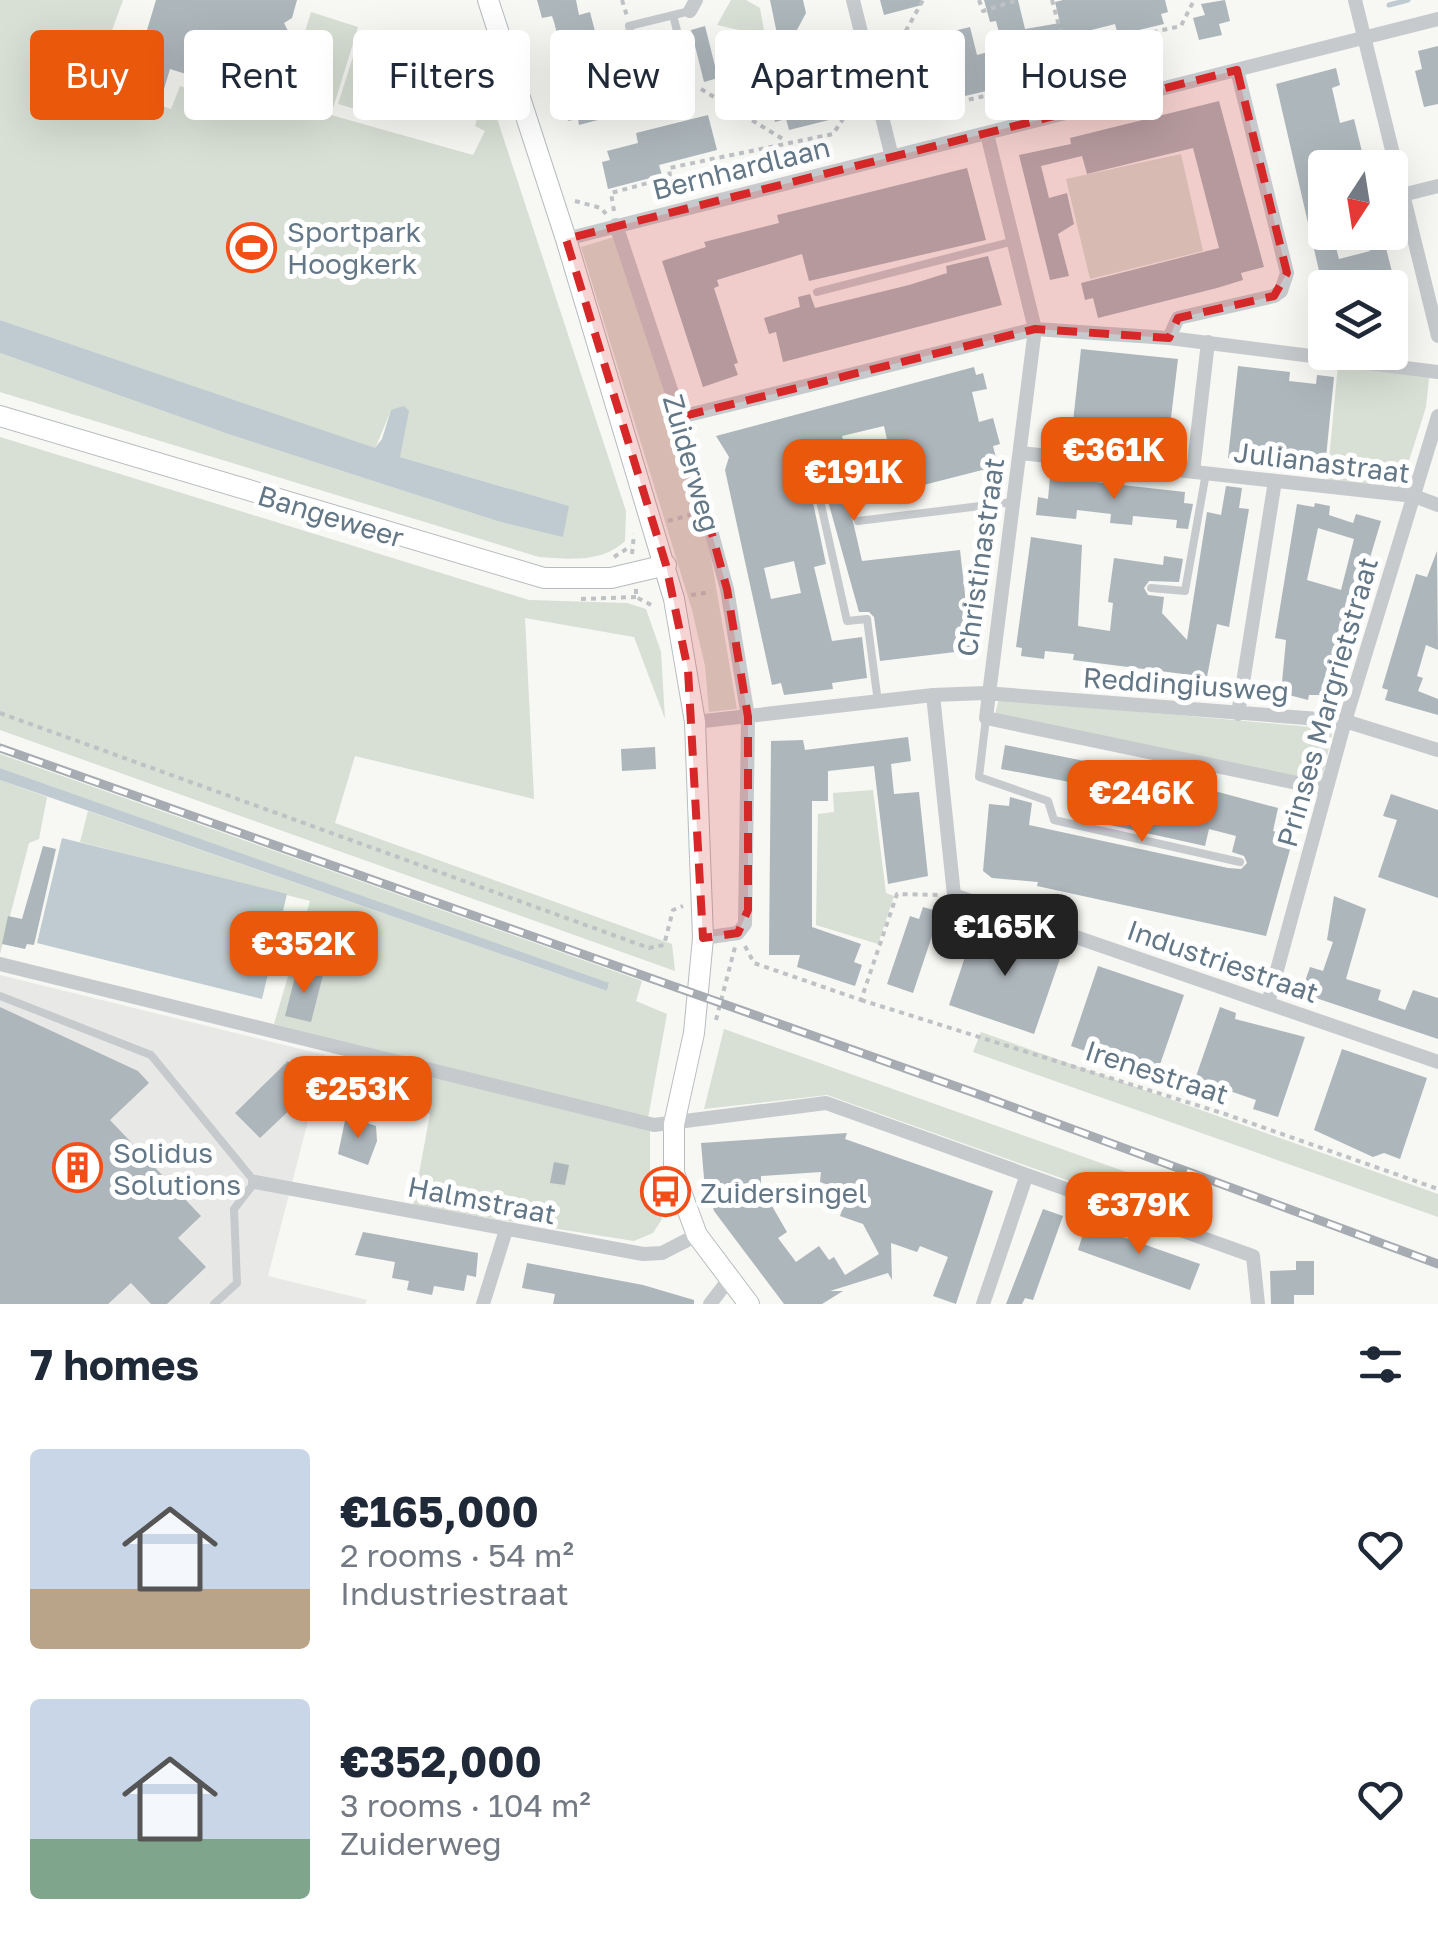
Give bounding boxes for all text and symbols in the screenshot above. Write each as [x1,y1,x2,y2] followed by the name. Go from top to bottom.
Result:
[30,30,164,120] chip: Buy
[184,30,333,120] chip: Rent
[353,30,530,120] chip: Filters
[550,30,695,120] chip: New
[715,30,965,120] chip: Apartment
[985,30,1163,120] chip: House
[649,130,833,206] street label: Bernhardlaan
[1308,150,1408,250] north arrow
[1308,150,1408,370] map controls
[287,215,422,280] place label: Sportpark Hoogkerk
[226,221,278,273] sports icon: Sportpark Hoogkerk
[1308,270,1408,370] button: layers
[657,390,727,536] street label: Zuiderweg
[1044,417,1184,502] pin: €361K
[1063,430,1165,468] text: €361K
[1232,435,1412,489] street label: Julianastraat
[784,439,924,524] pin: €191K
[804,452,904,490] text: €191K
[950,455,1010,659] street label: Christinastraat
[254,478,408,554] street label: Bangeweer
[1270,553,1384,851] street label: Prinses Margrietstraat
[1082,660,1290,708] street label: Reddingiusweg
[1072,760,1212,845] pin: €246K
[1089,773,1195,811] text: €246K
[935,894,1075,979] pin: €165K
[954,907,1056,945] text: €165K
[234,911,374,996] pin: €352K
[1123,913,1323,1009] street label: Industriestraat
[252,924,356,962] text: €352K
[1081,1033,1233,1111] street label: Irenestraat
[288,1056,428,1141] pin: €253K
[306,1069,410,1107] text: €253K
[113,1136,241,1201] place label: Solidus Solutions
[52,1142,104,1194] building icon: Solidus Solutions
[639,1166,691,1218] bus stop icon: Zuidersingel
[405,1169,559,1231] street label: Halmstraat
[1069,1172,1209,1257] pin: €379K
[700,1176,867,1209] place label: Zuidersingel
[1087,1185,1191,1223] text: €379K
[1353,1337,1408,1392] icon: filters
[30,1339,199,1389] text: 7 homes
[340,1486,539,1536] text: €165,000
[110,1489,230,1609] icon: home
[1353,1522,1408,1577] icon: heart
[340,1536,574,1574] text: 2 rooms · 54 m²
[340,1574,569,1612] text: Industriestraat
[340,1736,542,1786] text: €352,000
[110,1739,230,1859] icon: home
[1353,1772,1408,1827] icon: heart
[340,1786,591,1824] text: 3 rooms · 104 m²
[340,1824,502,1862] text: Zuiderweg

